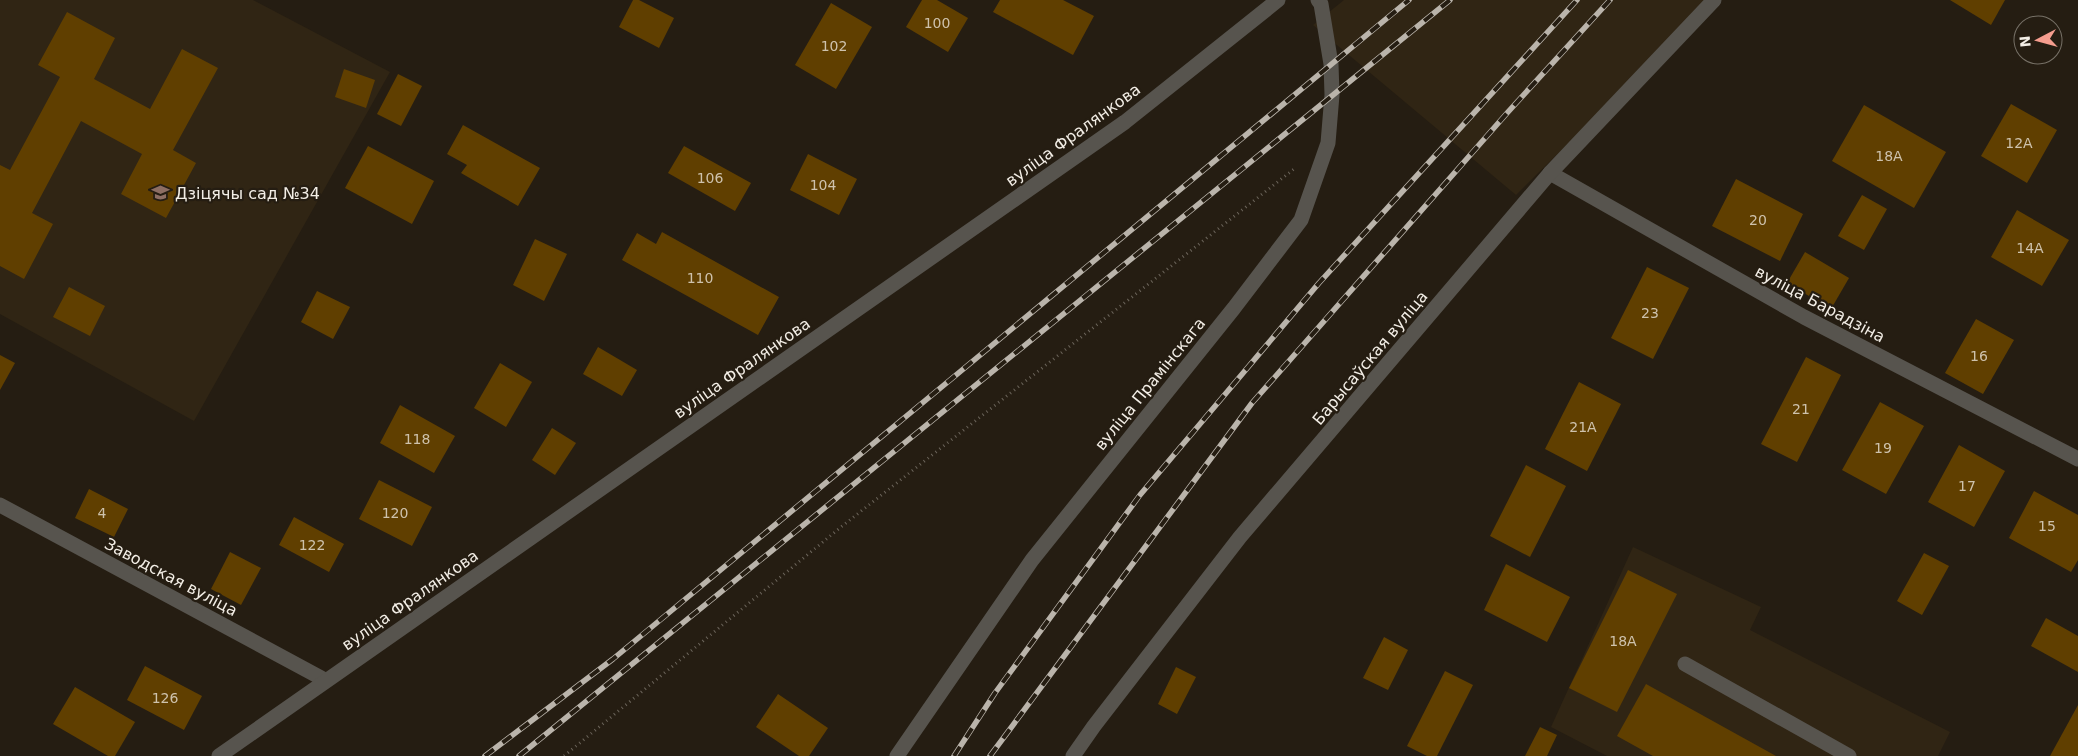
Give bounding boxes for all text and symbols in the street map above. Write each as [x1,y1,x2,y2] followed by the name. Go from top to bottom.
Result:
[924,15,950,31] house number: 100
[2013,15,2063,65] north arrow
[2017,35,2034,48] text: N
[821,38,847,54] house number: 102
[1002,80,1144,190] street label: вуліца Фралянкова
[2005,135,2033,151] house number: 12А
[1875,148,1903,164] house number: 18А
[697,170,723,186] house number: 106
[810,177,836,193] house number: 104
[151,183,171,203] school or university icon: Дзіцячы сад №34
[175,184,320,203] place label: Дзіцячы сад №34
[1749,212,1767,228] house number: 20
[2016,240,2044,256] house number: 14А
[1752,262,1888,346] street label: вуліца Барадзіна
[687,270,713,286] house number: 110
[1308,287,1432,429] street label: Барысаўская вуліца
[1641,305,1659,321] house number: 23
[670,314,814,422] street label: вуліца Фралянкова
[1091,314,1209,454] street label: вуліца Прамінскага
[1970,348,1988,364] house number: 16
[1792,401,1810,417] house number: 21
[1569,419,1597,435] house number: 21А
[404,431,430,447] house number: 118
[1874,440,1892,456] house number: 19
[1958,478,1976,494] house number: 17
[98,505,107,521] house number: 4
[382,505,408,521] house number: 120
[2038,518,2056,534] house number: 15
[101,534,241,620] street label: Заводская вуліца
[299,537,325,553] house number: 122
[338,546,482,654] street label: вуліца Фралянкова
[1609,633,1637,649] house number: 18А
[152,690,178,706] house number: 126

